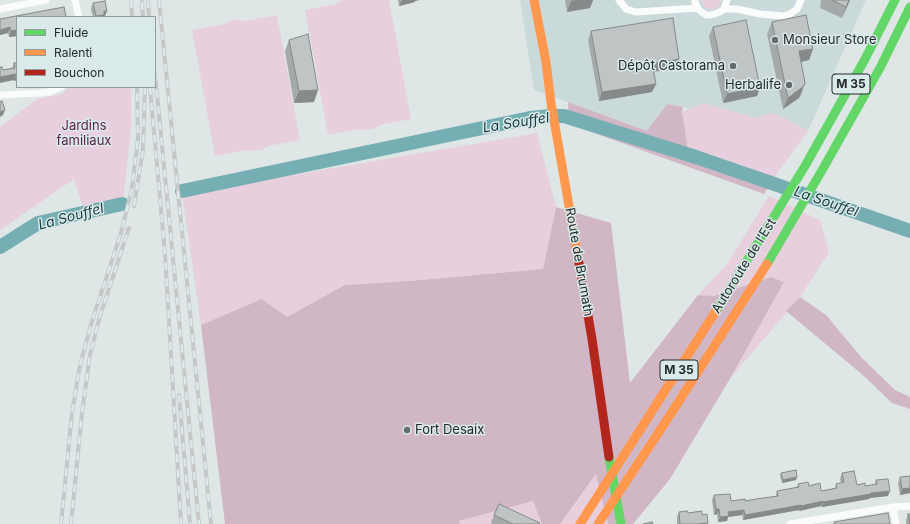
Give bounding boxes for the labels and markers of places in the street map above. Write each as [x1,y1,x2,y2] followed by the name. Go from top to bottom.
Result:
[783,32,877,48] place label: Monsieur Store
[770,35,780,45] marker: Monsieur Store
[618,58,725,74] place label: Dépôt Castorama
[728,61,738,71] marker: Dépôt Castorama
[725,77,781,93] place label: Herbalife
[784,80,794,90] marker: Herbalife
[415,422,484,438] place label: Fort Desaix
[402,425,412,435] marker: Fort Desaix

